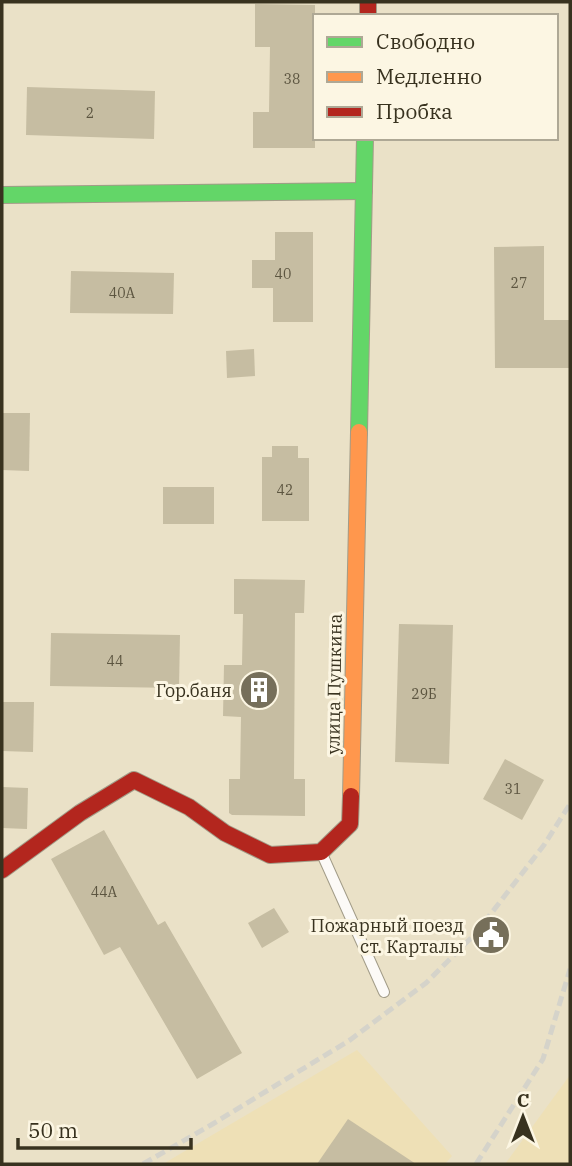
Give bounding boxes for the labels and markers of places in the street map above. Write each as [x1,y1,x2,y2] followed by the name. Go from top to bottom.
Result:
[238,669,280,711] building icon: Гор.баня
[156,679,232,702] place label: Гор.баня
[311,914,464,958] place label: Пожарный поезд ст. Карталы
[470,914,512,956] public building icon: Пожарный поезд ст. Карталы

